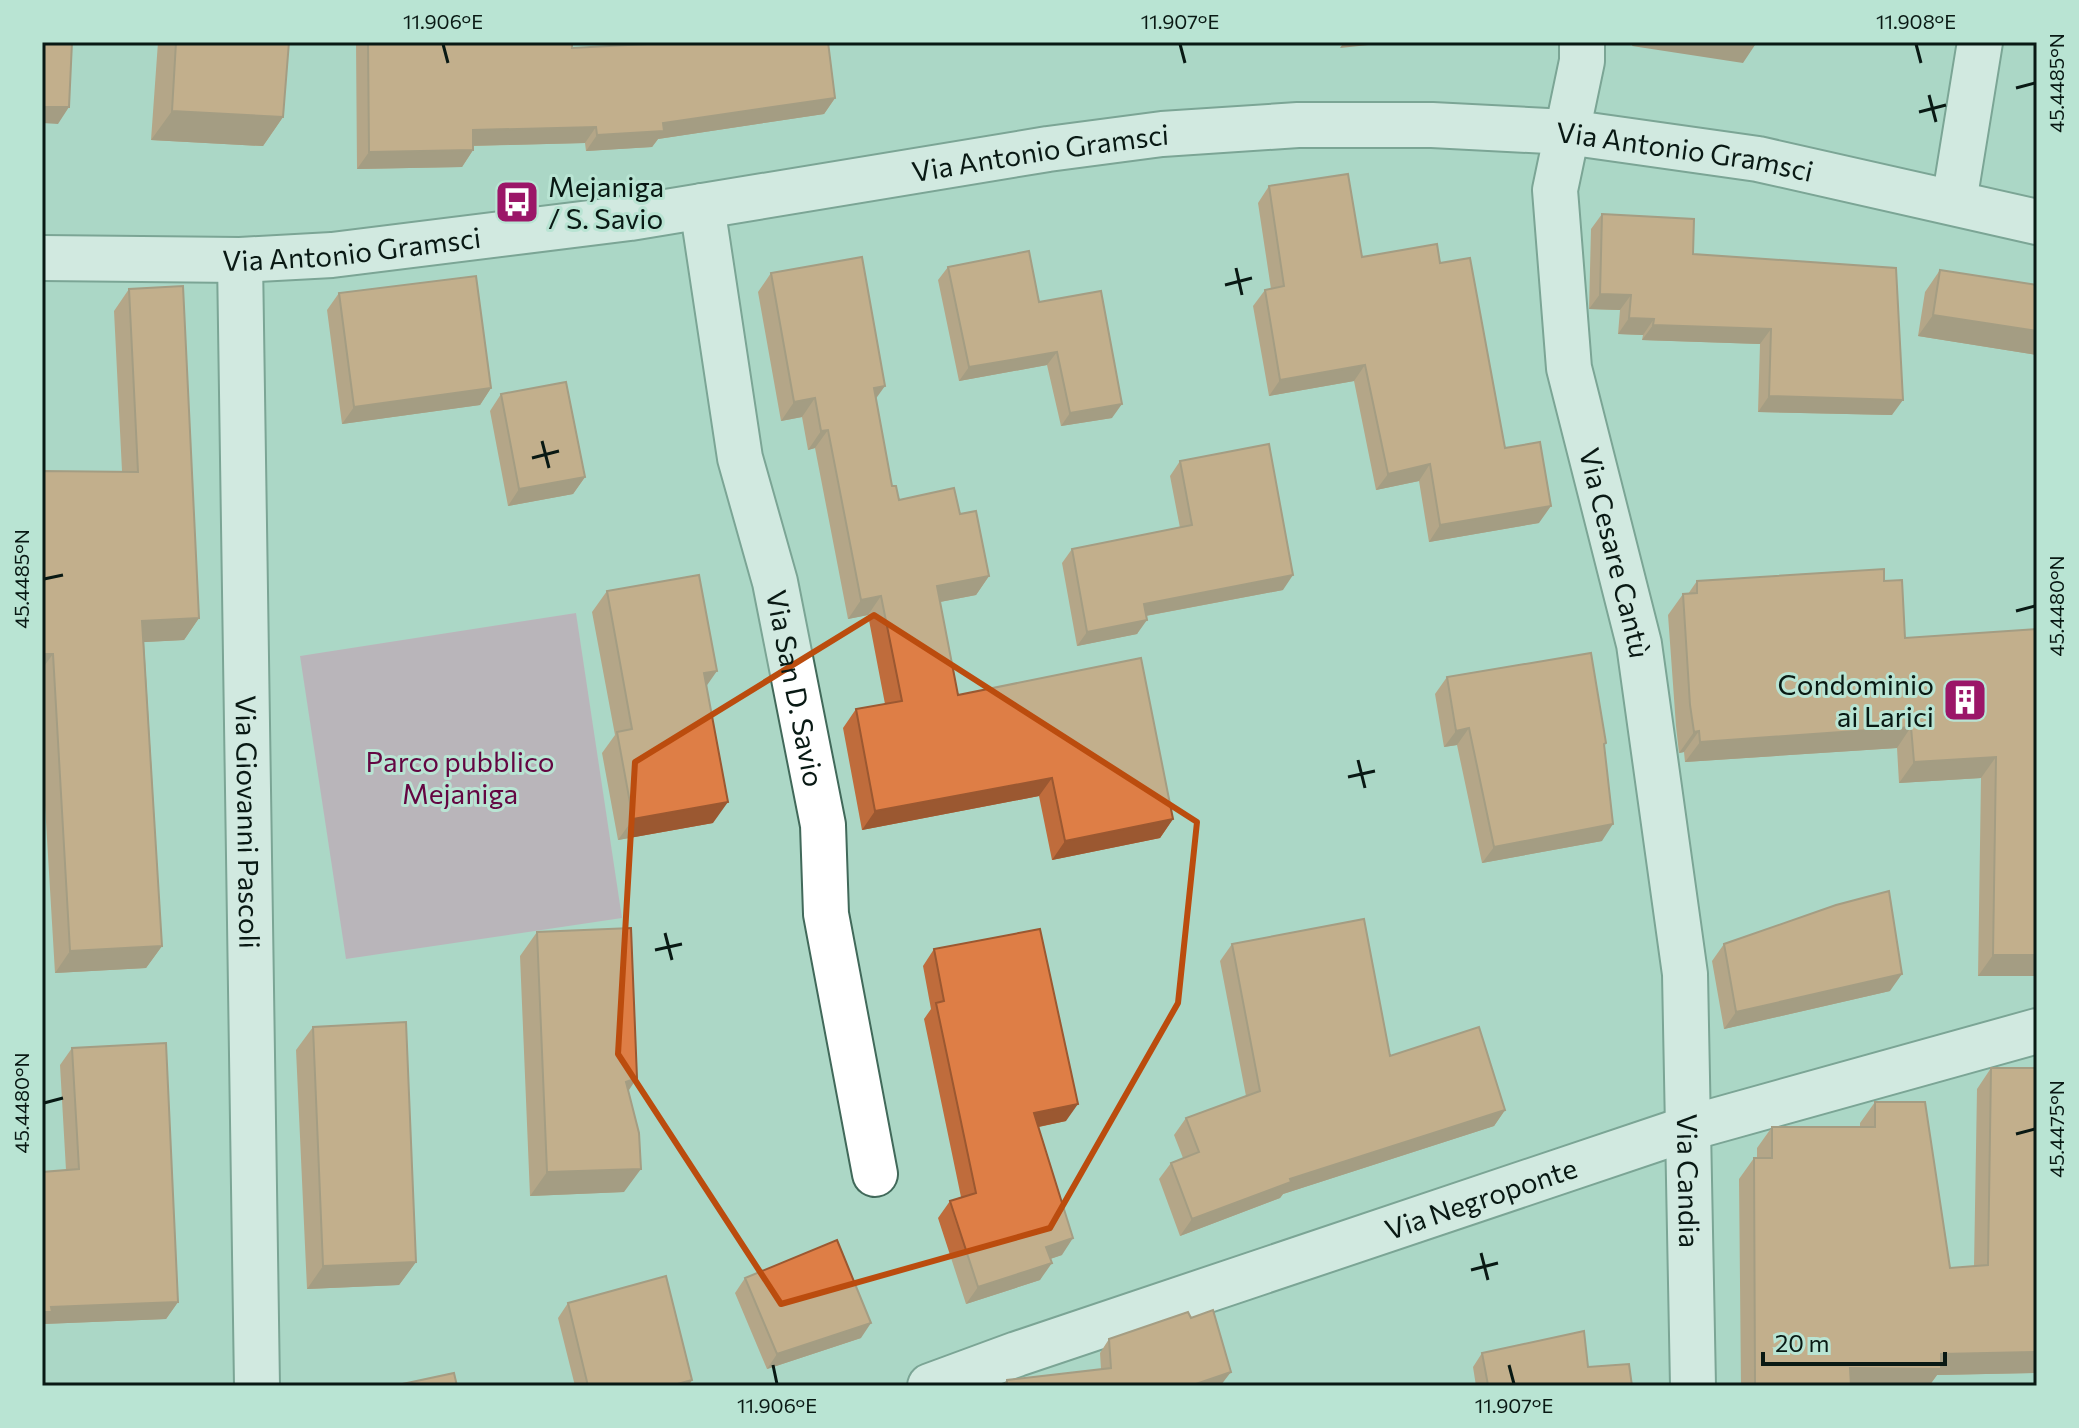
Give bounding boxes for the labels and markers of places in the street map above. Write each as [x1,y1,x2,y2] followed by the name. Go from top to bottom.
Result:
[548,169,664,235] place label: Mejaniga / S. Savio
[493,178,541,226] bus stop icon: Mejaniga / S. Savio
[1778,667,1934,733] place label: Condominio ai Larici
[1941,676,1989,724] building icon: Condominio ai Larici

